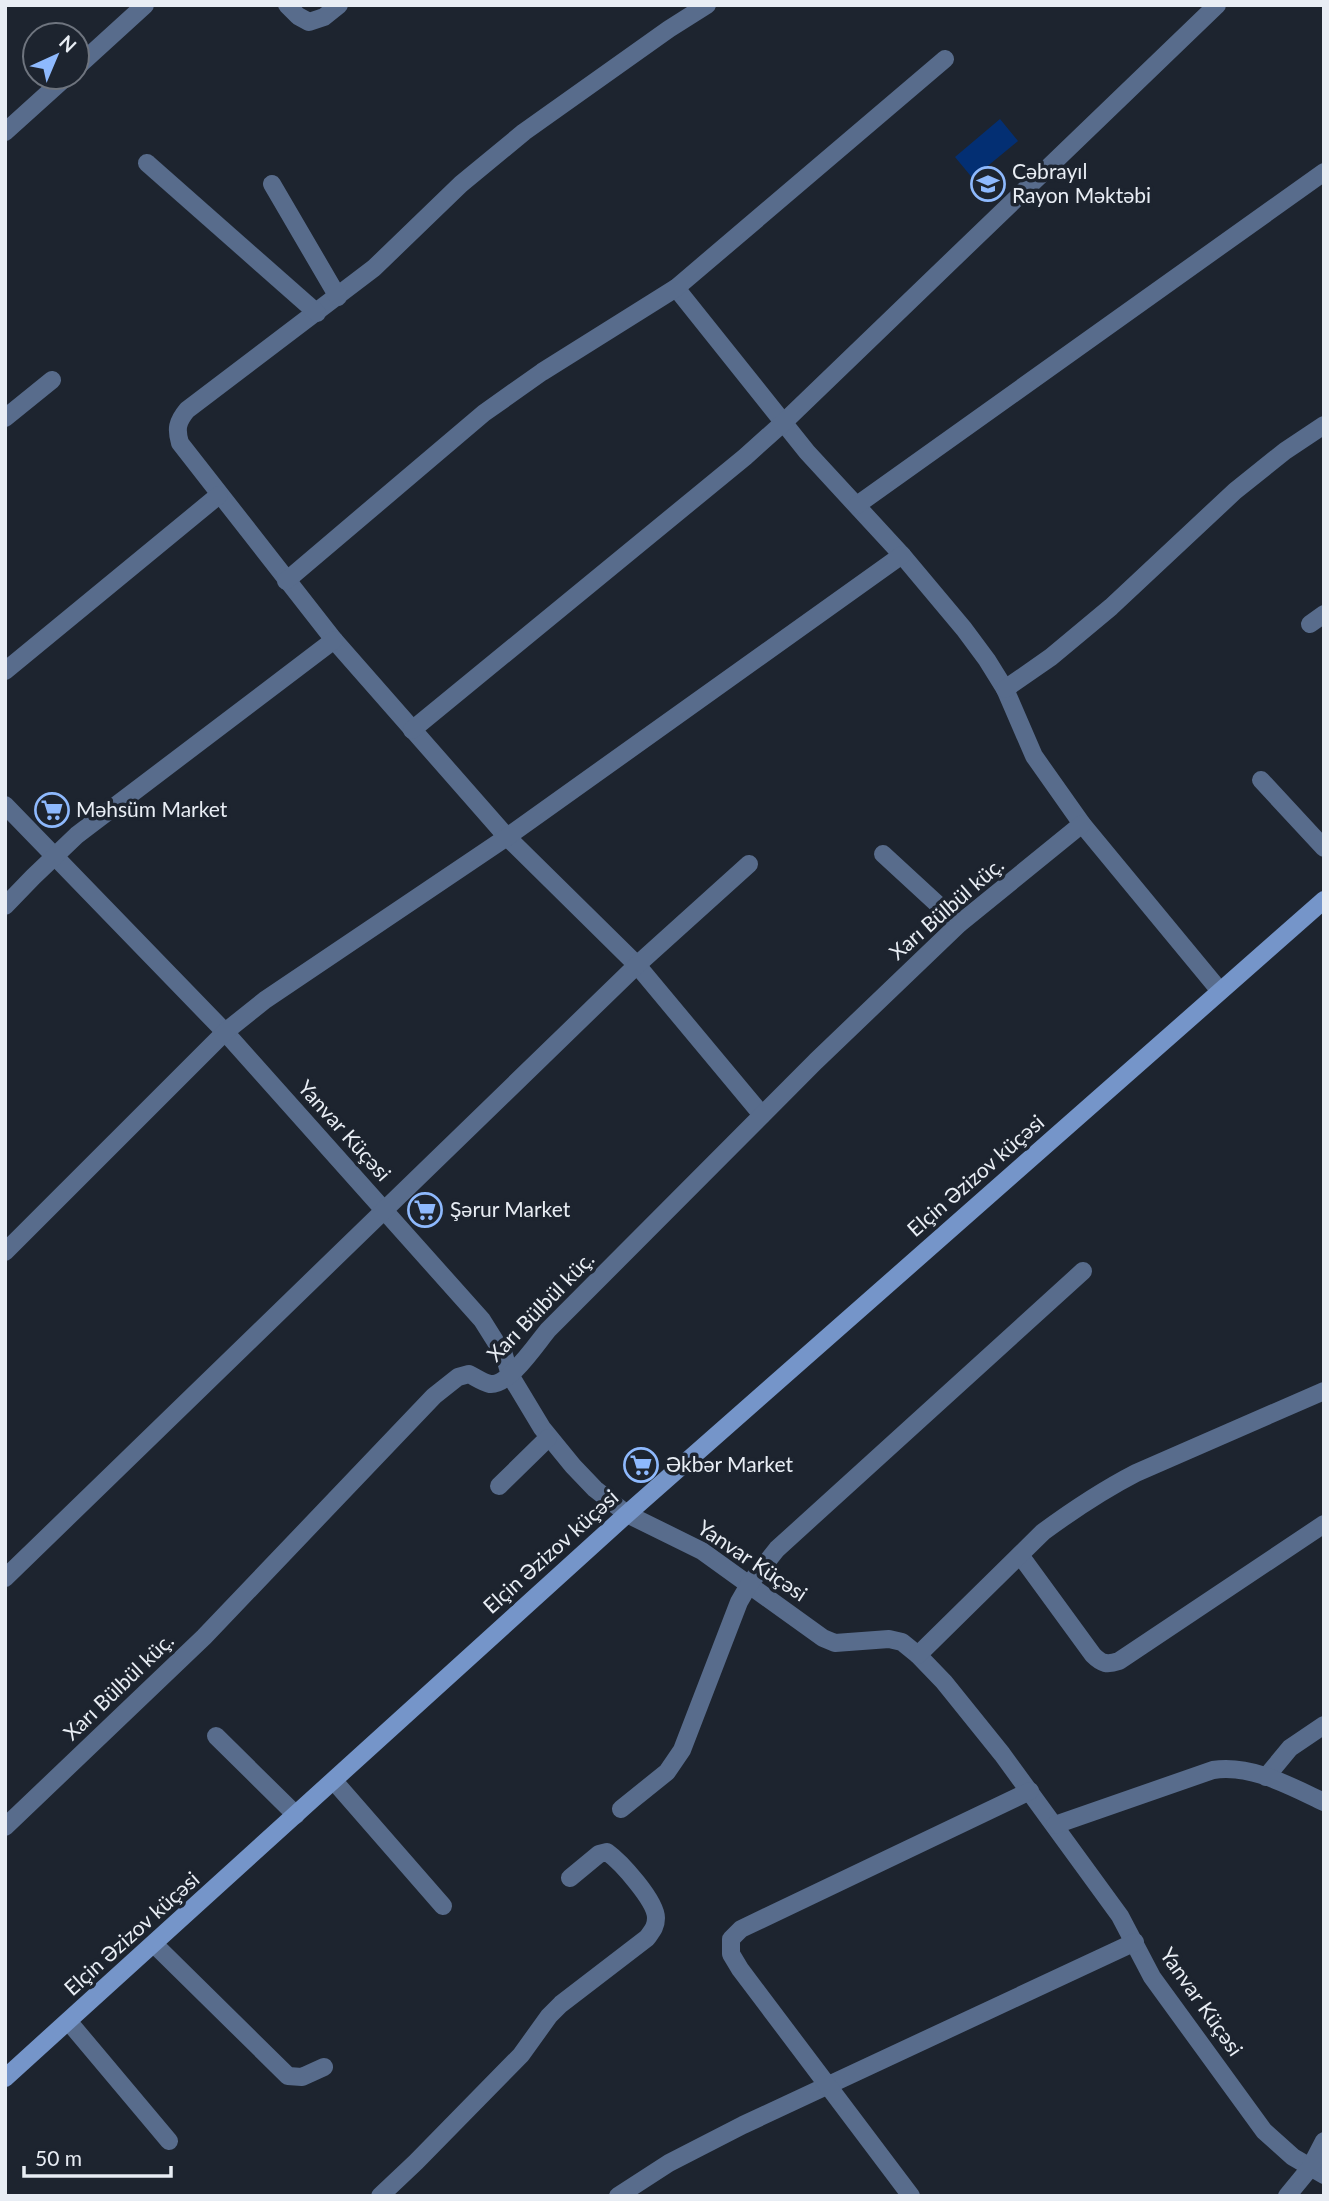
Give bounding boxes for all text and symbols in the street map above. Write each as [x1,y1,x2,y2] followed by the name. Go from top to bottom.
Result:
[21,21,91,91] north arrow
[55,30,81,57] text: N
[1012,158,1151,207] place label: Cəbrayıl Rayon Məktəbi
[969,165,1007,203] school or university icon: Cəbrayıl Rayon Məktəbi
[33,791,71,829] supermarket icon: Məhsüm Market
[76,796,228,821] place label: Məhsüm Market
[884,851,1008,964] street label: Xarı Bülbül küç.
[293,1075,397,1185] street label: Yanvar Küçəsi
[902,1109,1048,1241] street label: Elçin Əzizov küçəsi
[406,1191,444,1229] supermarket icon: Şərur Market
[450,1196,571,1221] place label: Şərur Market
[481,1246,599,1366] street label: Xarı Bülbül küç.
[622,1446,660,1484] supermarket icon: Əkbər Market
[666,1451,793,1476] place label: Əkbər Market
[477,1484,623,1618] street label: Elçin Əzizov küçəsi
[693,1514,812,1606] street label: Yanvar Küçəsi
[58,1627,178,1745] street label: Xarı Bülbül küç.
[58,1866,204,2000] street label: Elçin Əzizov küçəsi
[1156,1942,1249,2060] street label: Yanvar Küçəsi
[24,2134,172,2178] scale bar
[35,2145,82,2170] text: 50 m

